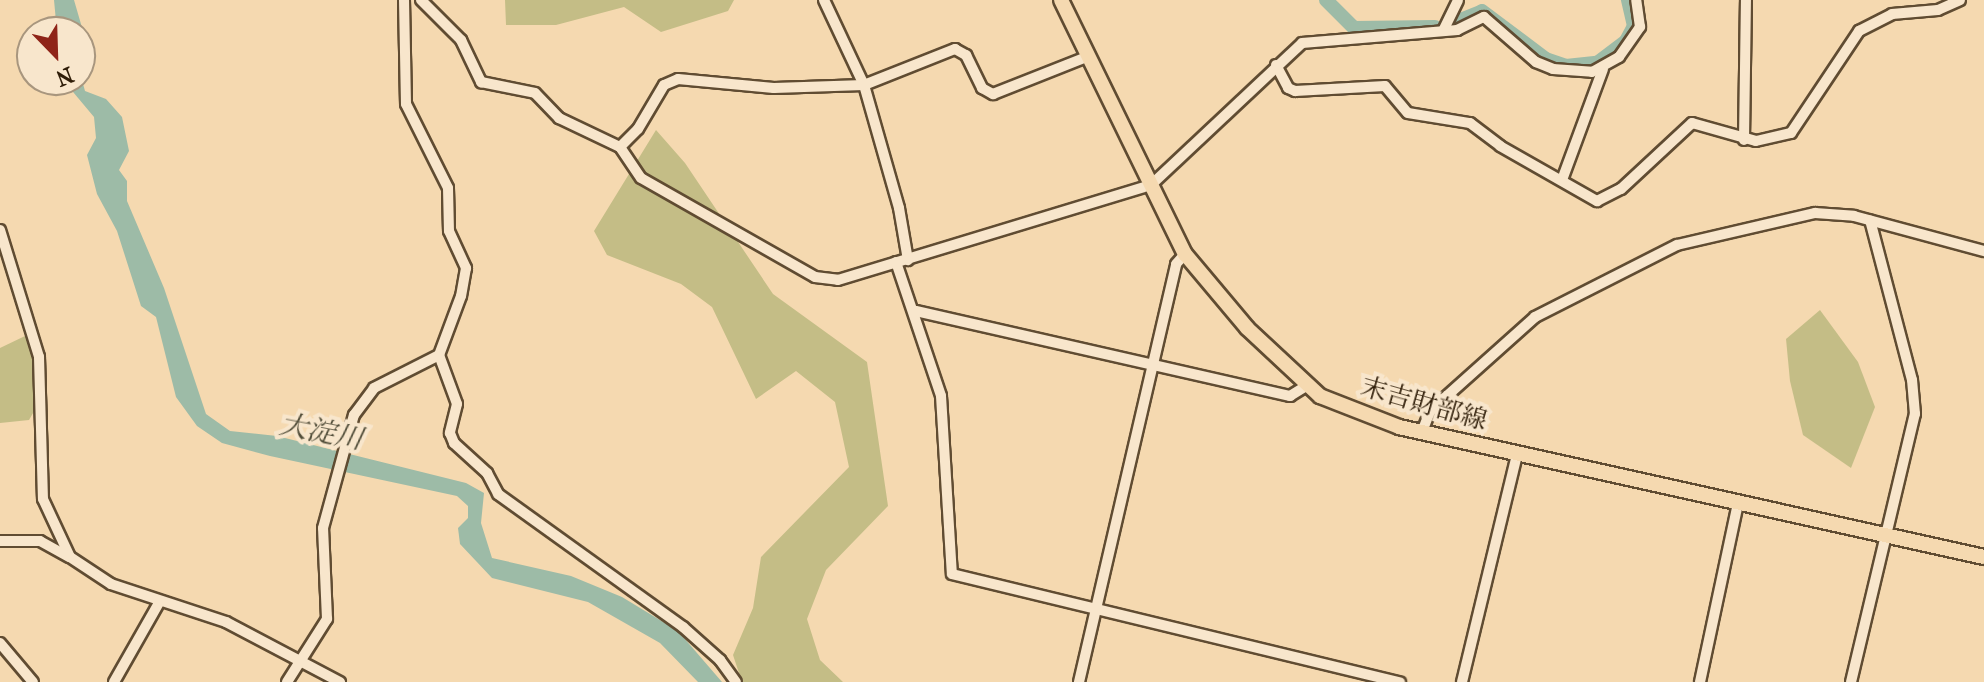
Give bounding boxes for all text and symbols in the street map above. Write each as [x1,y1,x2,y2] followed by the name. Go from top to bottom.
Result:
[16,16,96,96] north arrow
[52,61,77,91] text: N
[1357,371,1491,437] street label: 末吉財部線
[277,407,365,457] water label: 大淀川

